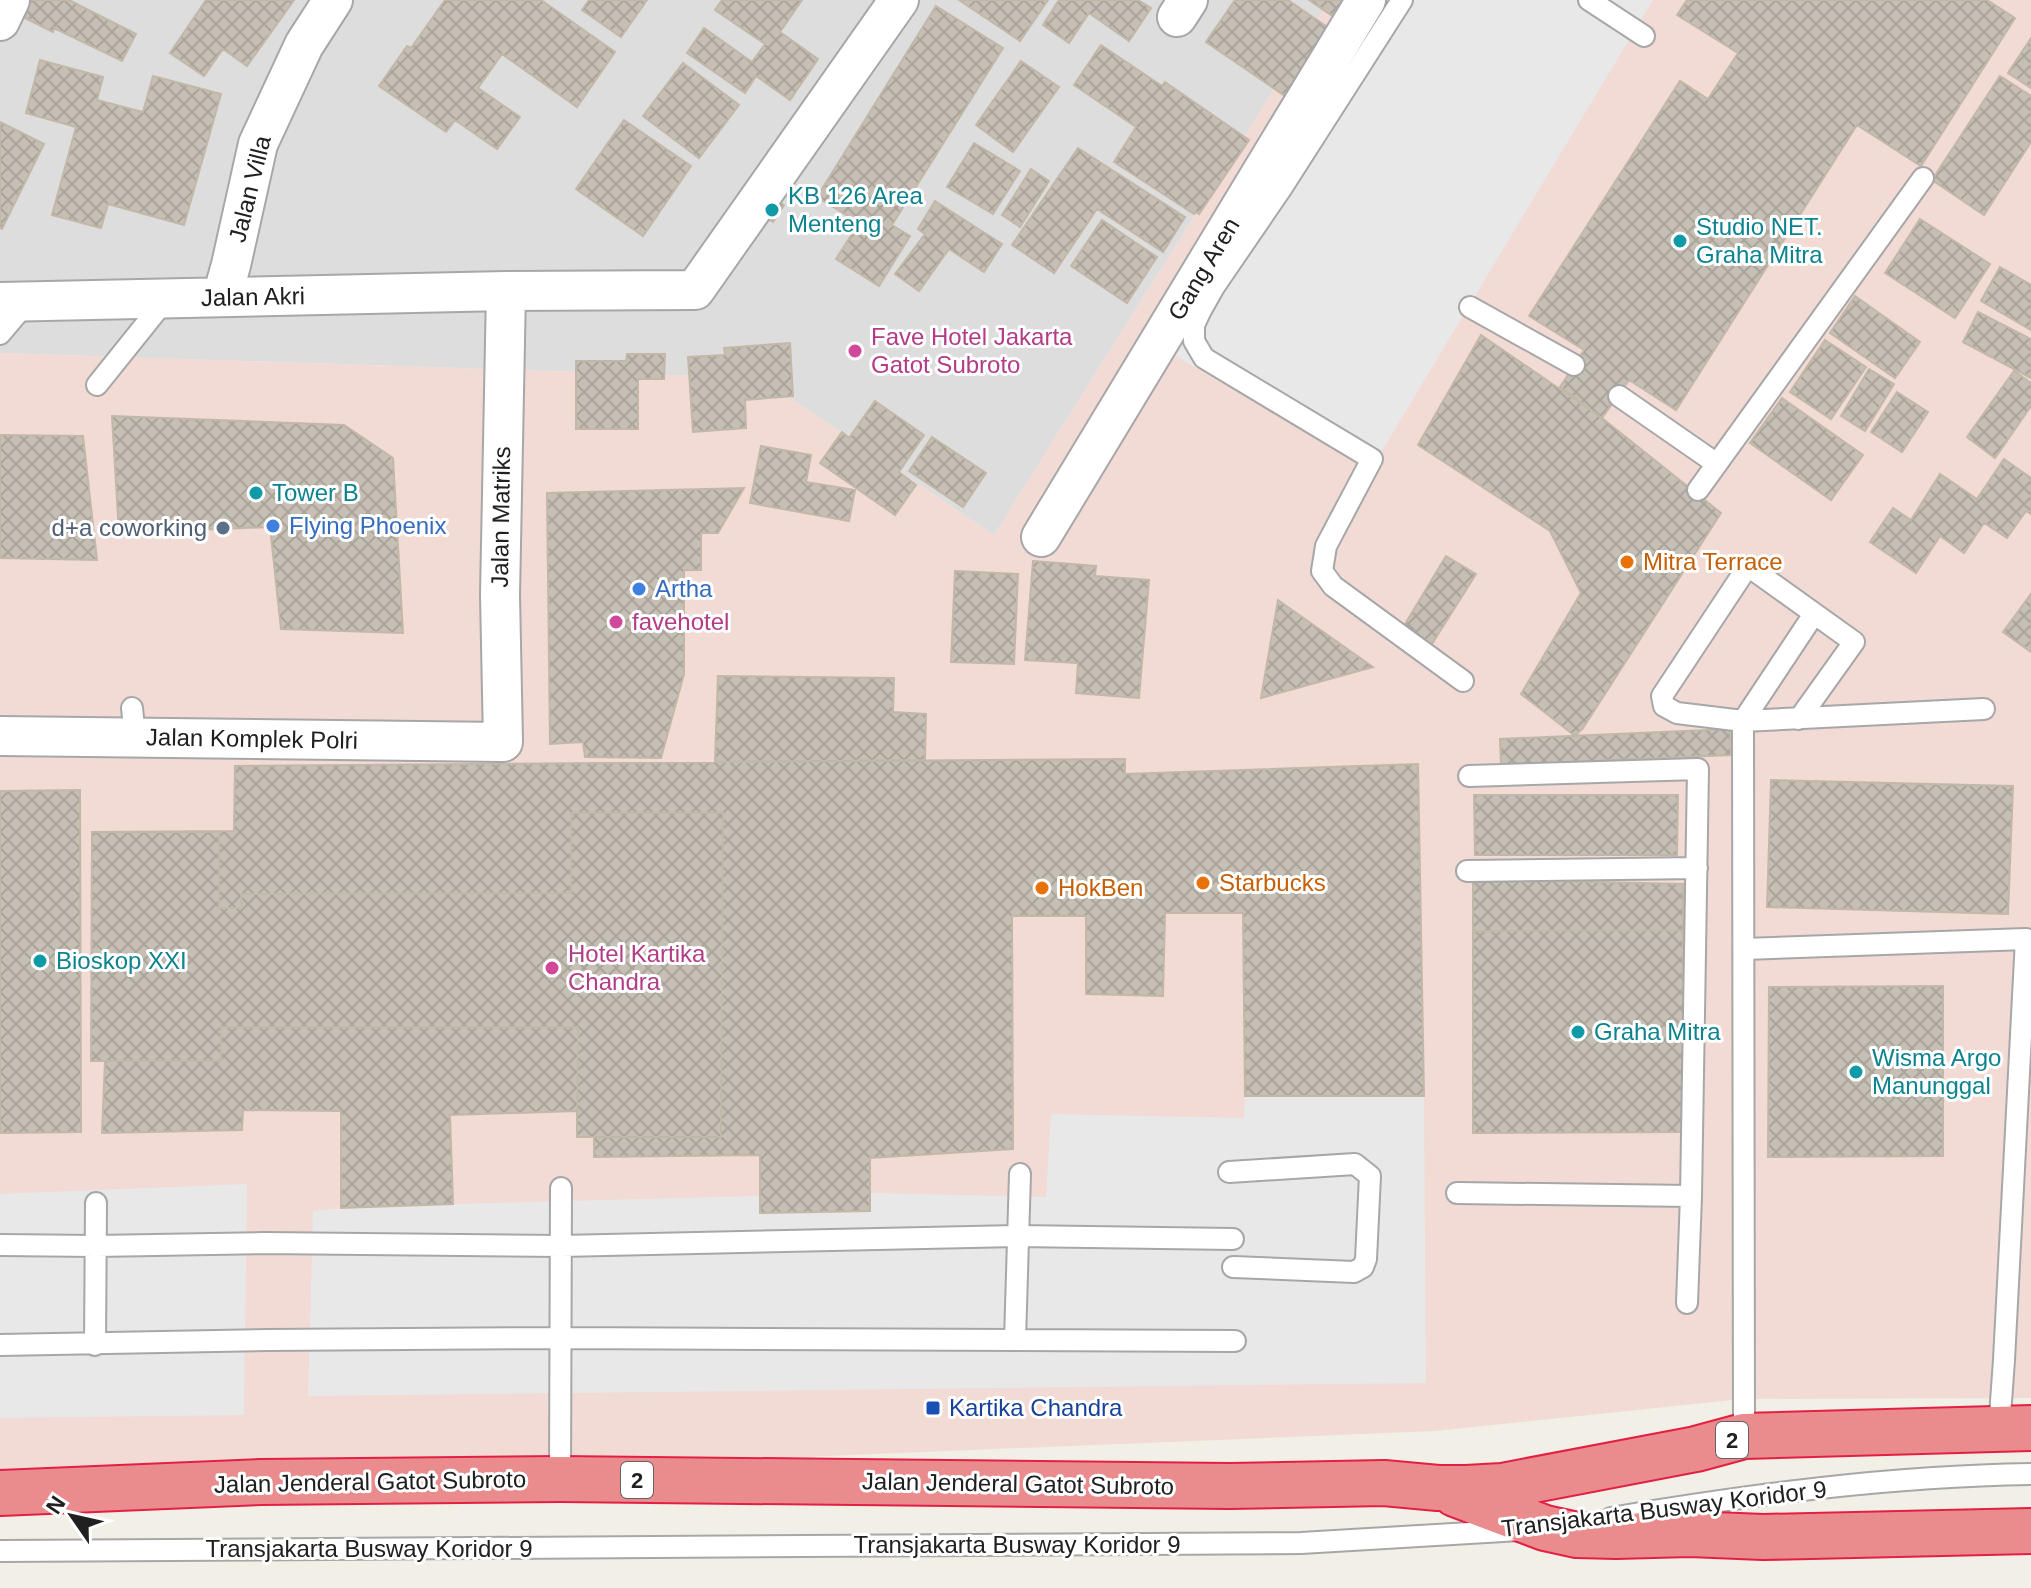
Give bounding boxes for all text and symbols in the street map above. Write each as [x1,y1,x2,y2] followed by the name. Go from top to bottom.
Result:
[223,132,276,245] street label: Jalan Villa
[788,182,923,237] place label: KB 126 Area Menteng
[763,201,781,219] marker: KB 126 Area Menteng
[1162,213,1245,325] street label: Gang Aren
[1696,213,1823,268] place label: Studio NET. Graha Mitra
[1671,232,1689,250] marker: Studio NET. Graha Mitra
[201,282,305,311] street label: Jalan Akri
[871,323,1073,378] place label: Fave Hotel Jakarta Gatot Subroto
[846,342,864,360] marker: Fave Hotel Jakarta Gatot Subroto
[486,446,515,588] street label: Jalan Matriks
[272,479,359,506] place label: Tower B
[247,484,265,502] marker: Tower B
[289,512,446,539] place label: Flying Phoenix
[52,514,207,541] place label: d+a coworking
[264,517,282,535] marker: Flying Phoenix
[214,519,232,537] marker: d+a coworking
[1643,548,1783,575] place label: Mitra Terrace
[1618,553,1636,571] marker: Mitra Terrace
[655,575,713,602] place label: Artha
[630,580,648,598] marker: Artha
[632,608,729,635] place label: favehotel
[607,613,625,631] marker: favehotel
[146,723,358,754] street label: Jalan Komplek Polri
[1219,869,1326,896] place label: Starbucks
[1058,874,1143,901] place label: HokBen
[1194,874,1212,892] marker: Starbucks
[1033,879,1051,897] marker: HokBen
[568,940,706,995] place label: Hotel Kartika Chandra
[56,947,187,974] place label: Bioskop XXI
[31,952,49,970] marker: Bioskop XXI
[543,959,561,977] marker: Hotel Kartika Chandra
[1594,1018,1721,1045] place label: Graha Mitra
[1569,1023,1587,1041] marker: Graha Mitra
[1872,1044,2001,1099] place label: Wisma Argo Manunggal
[1847,1063,1865,1081] marker: Wisma Argo Manunggal
[949,1394,1123,1421] place label: Kartika Chandra
[924,1399,942,1417] marker: Kartika Chandra
[1716,1422,1748,1458] road number: 2
[621,1462,653,1498] road number: 2
[214,1465,526,1498] street label: Jalan Jenderal Gatot Subroto
[862,1467,1174,1500] street label: Jalan Jenderal Gatot Subroto
[1500,1475,1828,1542] street label: Transjakarta Busway Koridor 9
[32,1476,112,1556] north arrow
[41,1492,71,1519] text: N
[853,1531,1181,1558] street label: Transjakarta Busway Koridor 9
[205,1535,533,1562] street label: Transjakarta Busway Koridor 9

